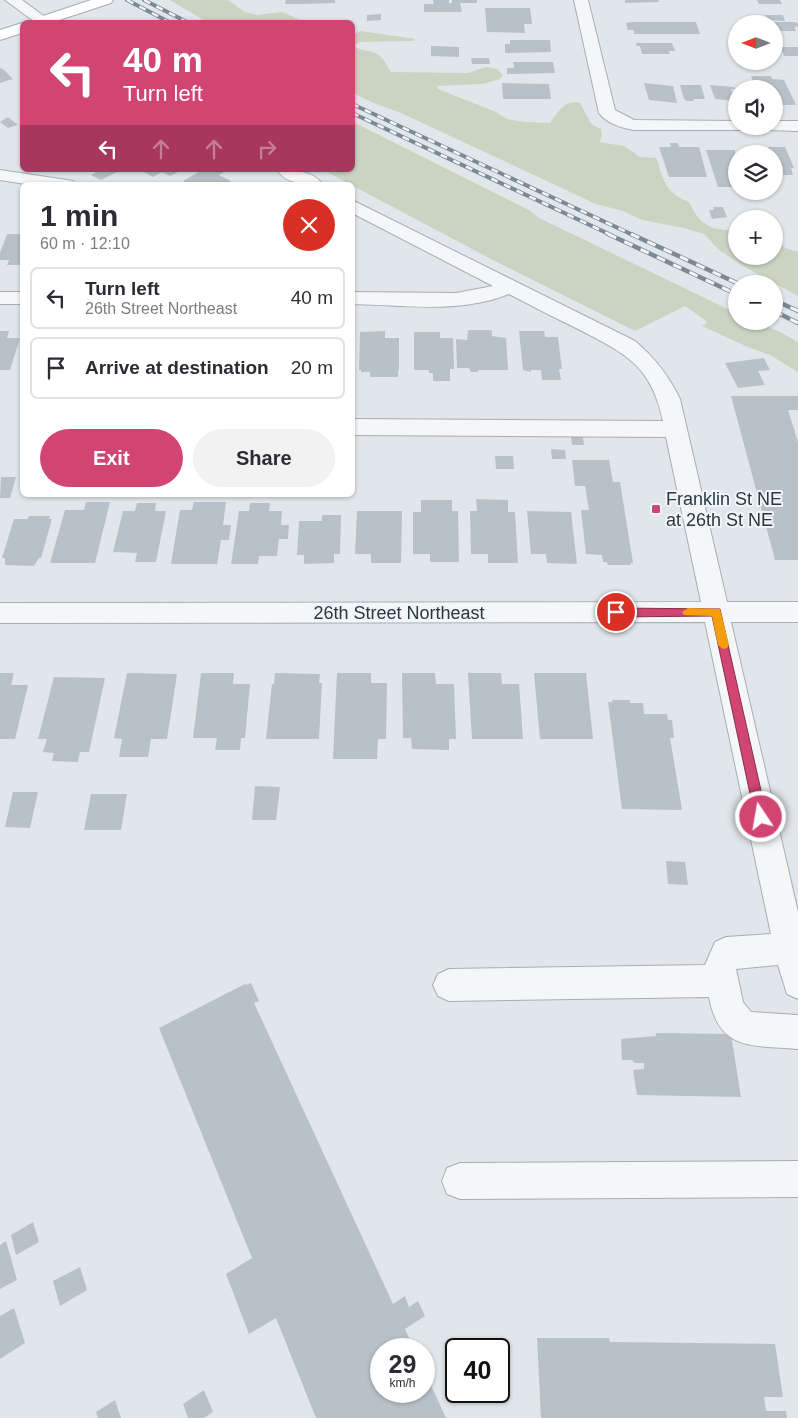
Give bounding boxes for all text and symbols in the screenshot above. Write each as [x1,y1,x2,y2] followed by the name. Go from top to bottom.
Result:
[728,15,782,70] north arrow
[728,15,783,330] map controls
[40,40,105,105] icon: left
[123,40,203,79] text: 40 m
[728,80,783,135] button: sound
[123,81,203,106] text: Turn left
[94,135,122,163] icon: left
[147,135,175,163] icon: ahead
[200,135,228,163] icon: ahead
[253,135,281,163] icon: right
[728,145,783,200] button: layers
[40,199,118,232] text: 1 min
[283,199,335,251] button: close
[728,210,783,265] button: +
[40,235,130,252] text: 60 m · 12:10
[728,275,783,330] button: −
[85,278,160,299] text: Turn left
[42,284,70,312] icon: left
[291,287,333,308] text: 40 m
[85,300,237,317] text: 26th Street Northeast
[42,354,70,382] icon: arrive
[85,357,269,378] text: Arrive at destination
[291,357,333,378] text: 20 m
[40,429,183,487] button: Exit
[193,429,335,487] button: Share
[666,489,782,530] place label: Franklin St NE at 26th St NE
[650,503,662,515] marker: Franklin St NE at 26th St NE
[595,591,637,633] pin
[602,598,630,626] icon: arrive
[313,603,485,623] street label: 26th Street Northeast
[734,790,786,842] position arrow
[445,1338,510,1403] speed limit sign: 40
[389,1350,416,1378] text: 29
[389,1376,416,1390] text: km/h

